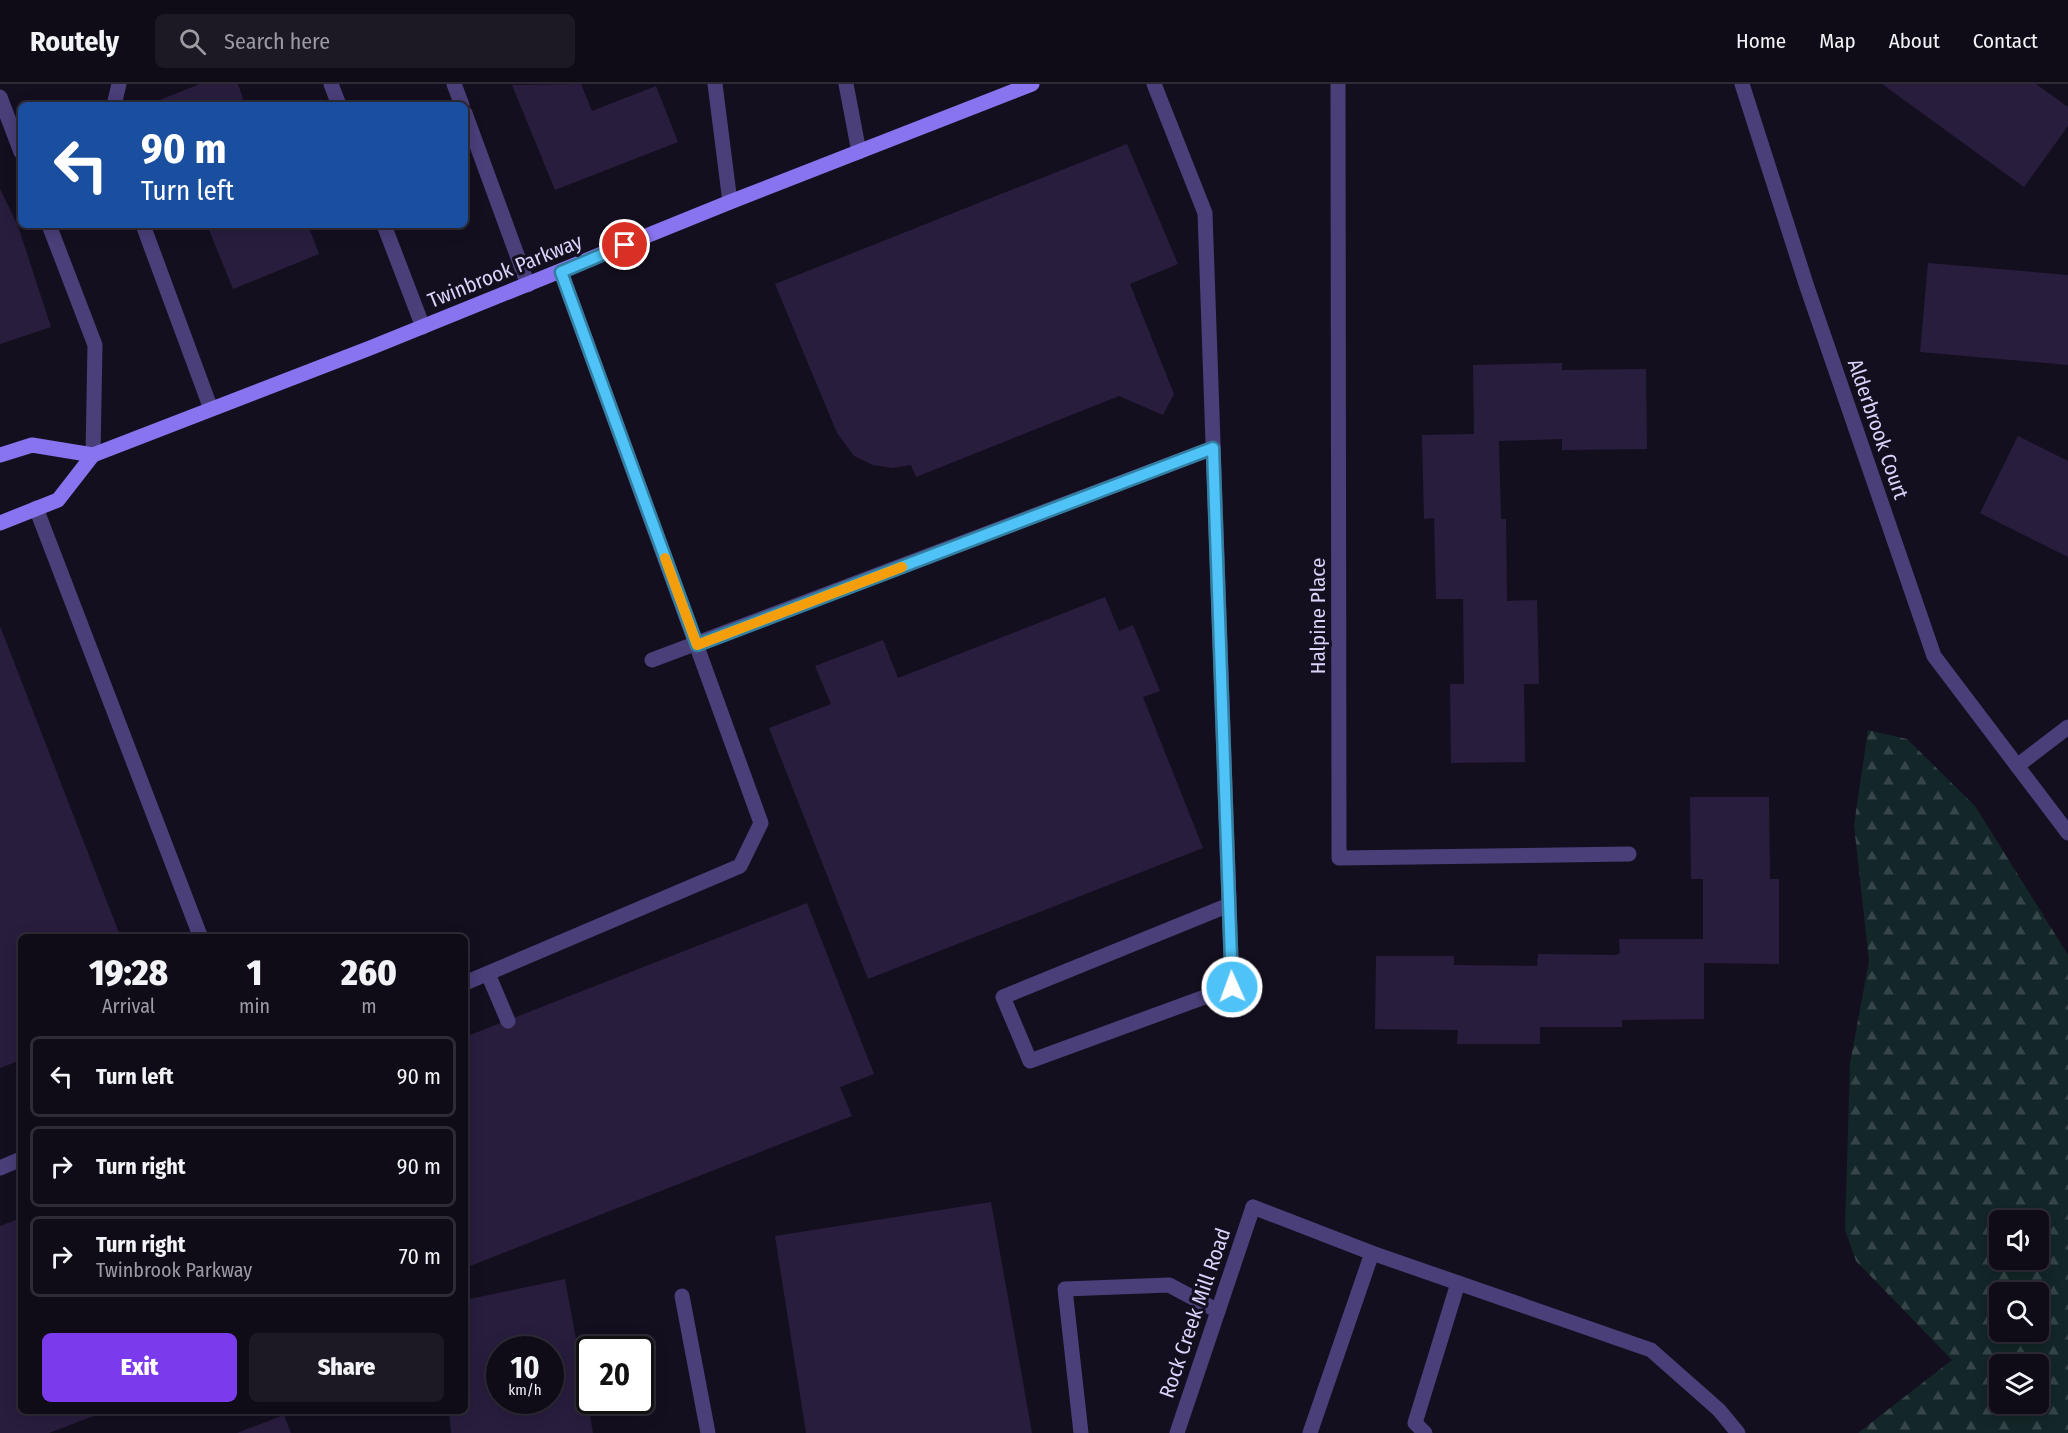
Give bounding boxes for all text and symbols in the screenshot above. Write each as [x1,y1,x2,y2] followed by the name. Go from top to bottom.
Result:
[155,14,575,68] search box
[30,25,119,58] text: Routely
[176,25,209,58] icon: search
[224,28,330,55] text: Search here
[1736,28,1786,54] text: Home
[1819,28,1856,54] text: Map
[1889,28,1940,54] text: About
[1973,28,2038,54] text: Contact
[141,124,226,174] text: 90 m
[42,126,120,204] icon: left
[141,175,234,207] text: Turn left
[599,219,650,270] pin
[424,228,587,314] street label: Twinbrook Parkway
[608,228,641,261] icon: arrive
[1842,355,1914,503] street label: Alderbrook Court
[1305,558,1331,674] street label: Halpine Place
[89,951,168,995] text: 19:28
[247,951,262,995] text: 1
[341,951,397,995] text: 260
[1200,955,1264,1019] position arrow
[102,994,155,1018] text: Arrival
[239,994,270,1018] text: min
[361,994,377,1018] text: m
[45,1060,78,1093] icon: left
[96,1063,174,1090] text: Turn left
[397,1063,441,1090] text: 90 m
[45,1150,78,1183] icon: right
[96,1153,185,1180] text: Turn right
[397,1153,441,1180] text: 90 m
[1989,1210,2049,1414] map controls
[1989,1210,2049,1270] button: sound
[1154,1225,1236,1401] street label: Rock Creek Mill Road
[96,1231,185,1258] text: Turn right
[45,1240,78,1273] icon: right
[399,1243,441,1270] text: 70 m
[96,1258,252,1282] text: Twinbrook Parkway
[1989,1282,2049,1342] button: search
[42,1333,237,1402] button: Exit
[249,1333,444,1402] button: Share
[576,1336,654,1414] speed limit sign: 20
[510,1350,540,1386] text: 10
[1989,1354,2049,1414] button: layers
[508,1381,542,1399] text: km/h

